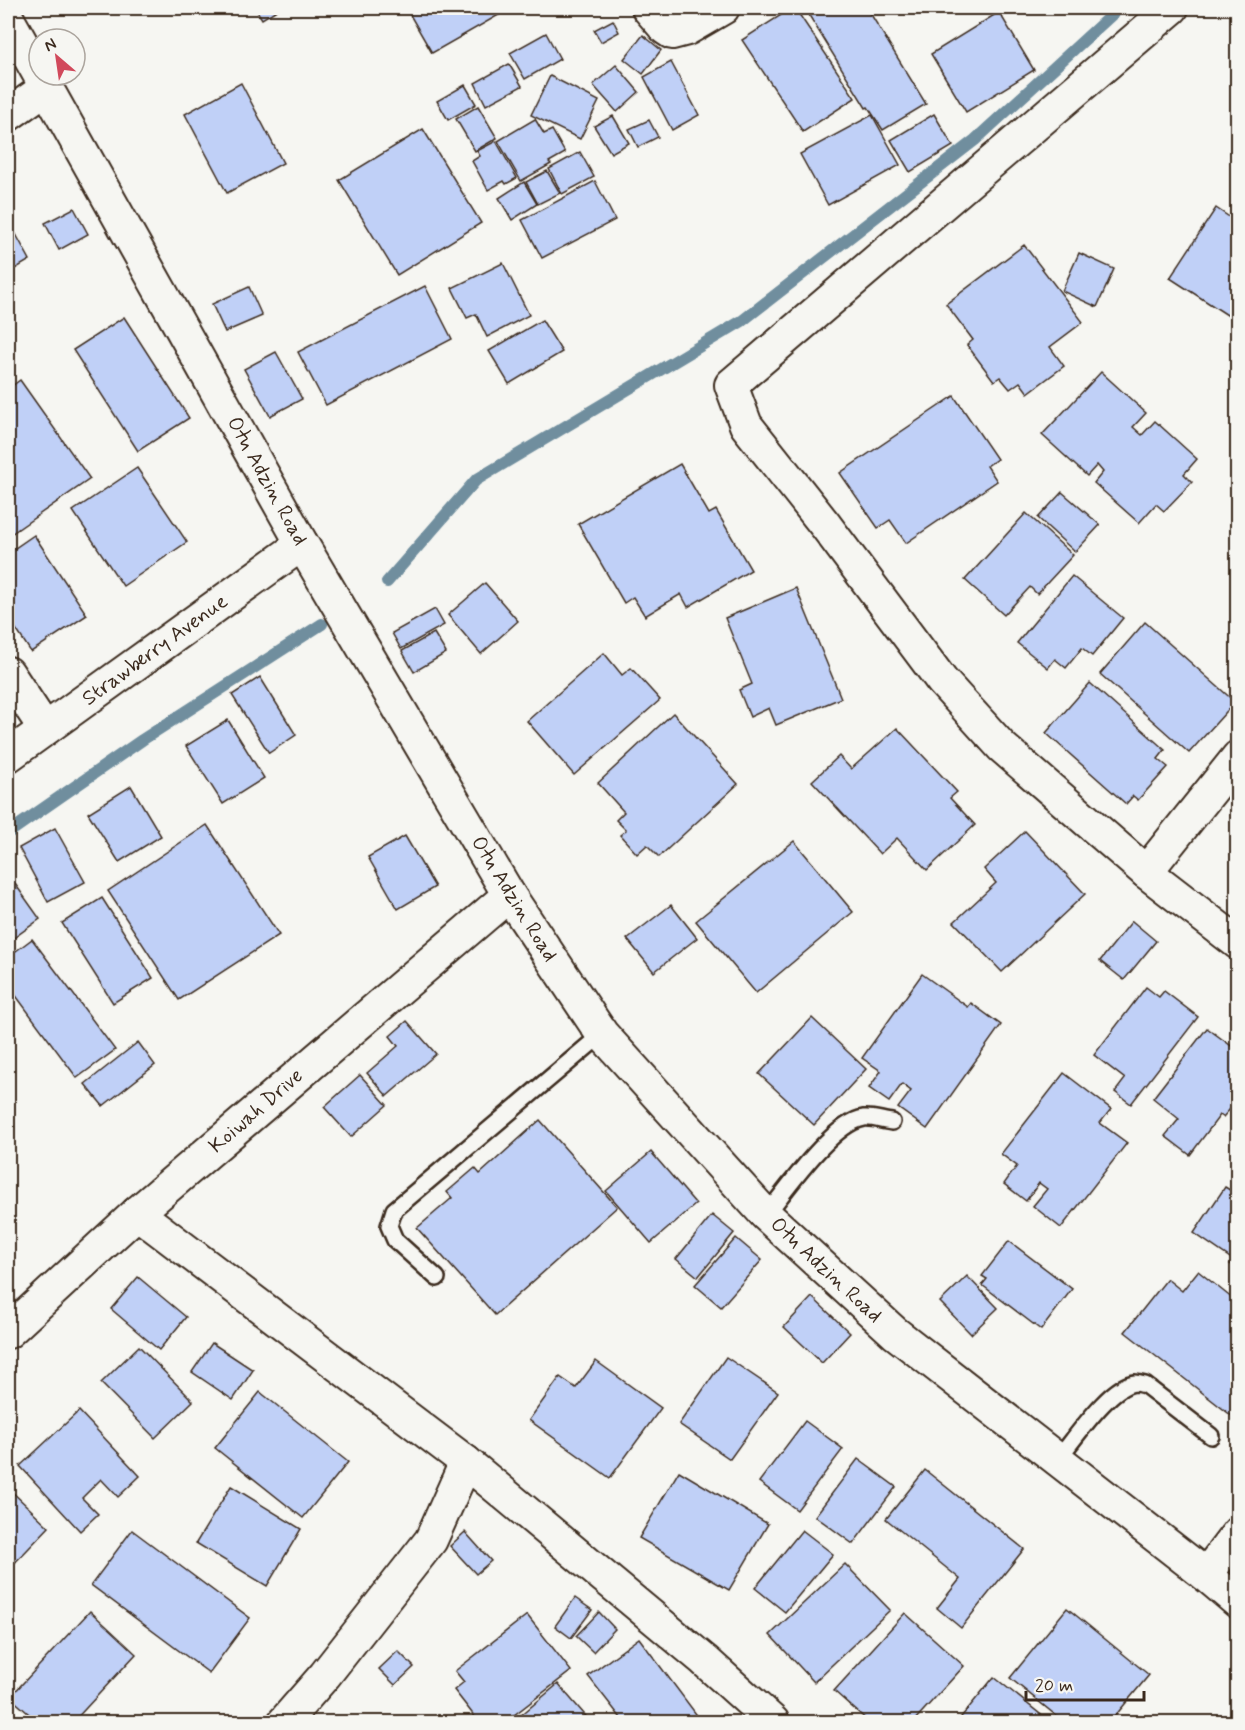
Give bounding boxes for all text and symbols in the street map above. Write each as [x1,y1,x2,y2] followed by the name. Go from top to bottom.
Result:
[27,27,87,87] north arrow
[41,33,60,57] text: N
[220,411,314,551] street label: Otu Adzin Road
[77,588,233,712] street label: Strawberry Avenue
[464,831,564,967] street label: Otu Adzin Road
[203,1062,309,1160] street label: Koiwah Drive
[764,1211,888,1329] street label: Otu Adzin Road
[1026,1664,1144,1702] scale bar
[1035,1674,1073,1698] text: 20 m

